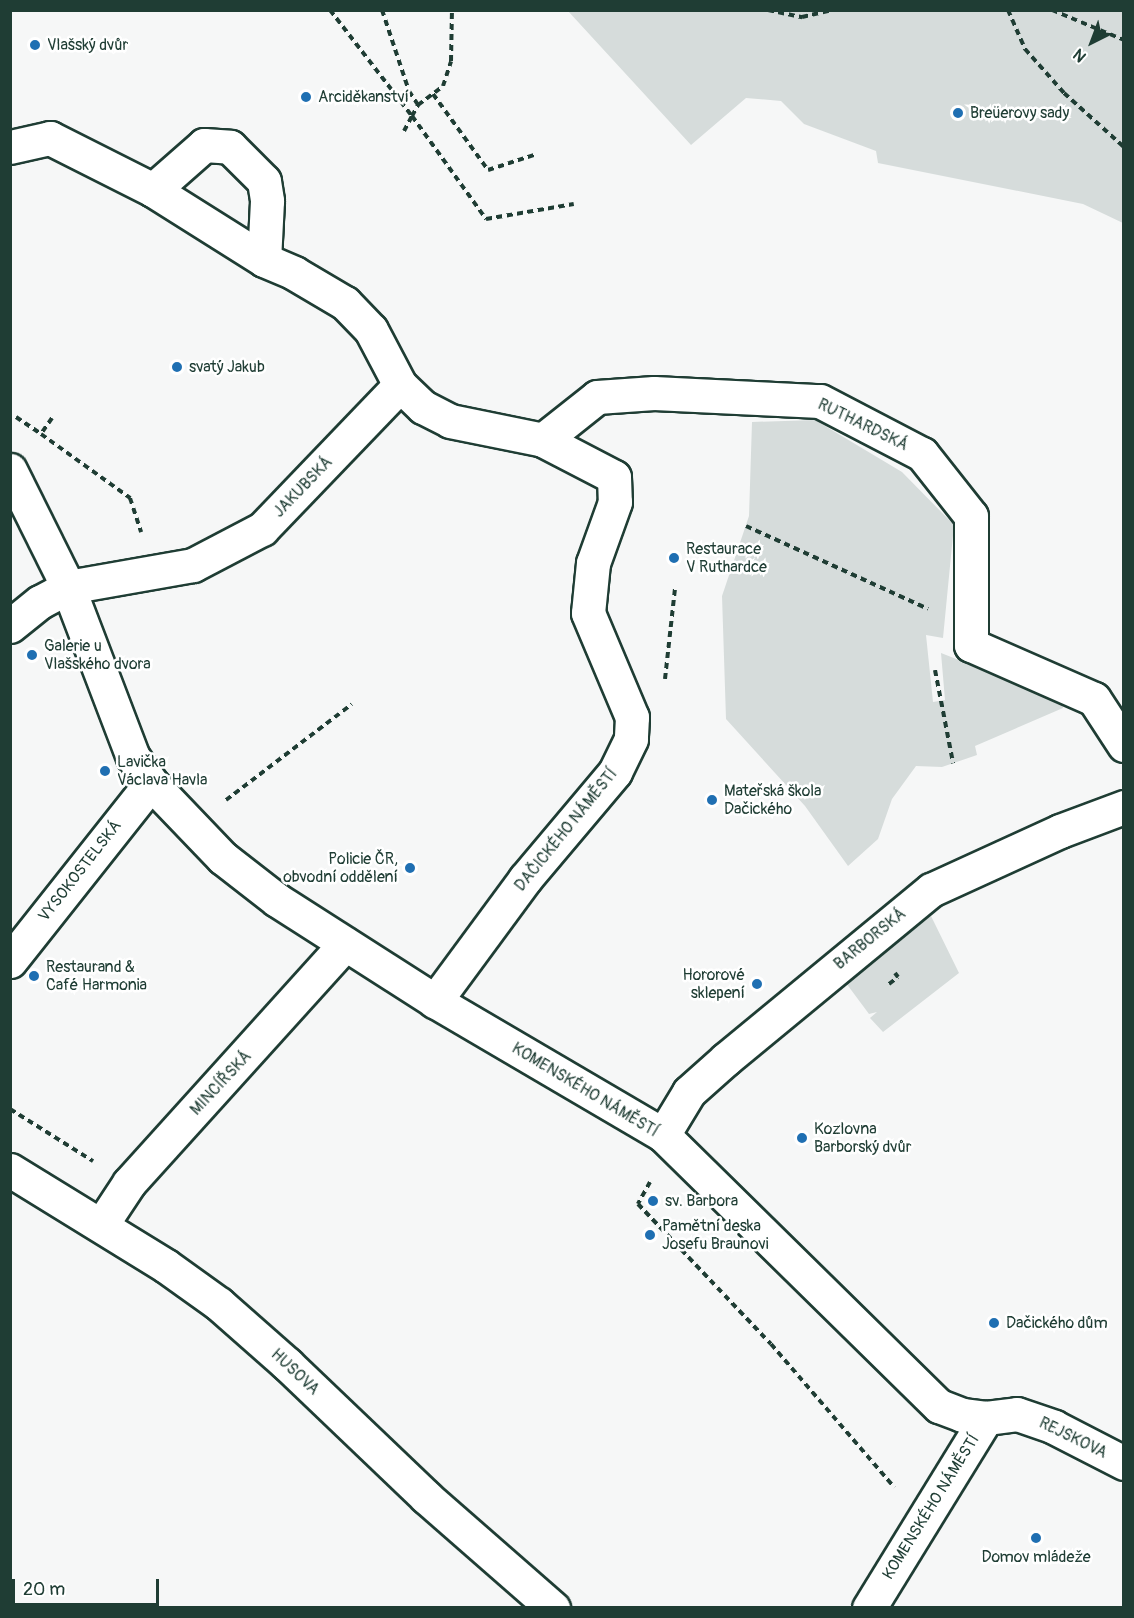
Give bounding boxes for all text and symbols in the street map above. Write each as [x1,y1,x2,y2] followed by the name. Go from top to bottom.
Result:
[1062,12,1122,72] north arrow
[47,35,128,55] place label: Vlašský dvůr
[28,38,42,52] marker: Vlašský dvůr
[1069,44,1091,66] text: N
[318,87,409,107] place label: Arciděkanství
[299,90,313,104] marker: Arciděkanství
[970,103,1069,123] place label: Breüerovy sady
[951,106,965,120] marker: Breüerovy sady
[189,357,265,377] place label: svatý Jakub
[170,360,184,374] marker: svatý Jakub
[815,395,911,455] street label: RUTHARDSKÁ
[269,453,337,521] street label: JAKUBSKÁ
[686,539,767,577] place label: Restaurace V Ruthardce
[667,551,681,565] marker: Restaurace V Ruthardce
[44,636,151,674] place label: Galerie u Vlašského dvora
[25,648,39,662] marker: Galerie u Vlašského dvora
[117,752,208,790] place label: Lavička Václava Havla
[98,764,112,778] marker: Lavička Václava Havla
[511,765,621,895] street label: DAČICKÉHO NÁMĚSTÍ
[724,781,821,819] place label: Mateřská škola Dačického
[705,793,719,807] marker: Mateřská škola Dačického
[34,816,126,926] street label: VYSOKOSTELSKÁ
[283,849,398,887] place label: Policie ČR, obvodní oddělení
[403,861,417,875] marker: Policie ČR, obvodní oddělení
[830,904,910,974] street label: BARBORSKÁ
[46,957,147,995] place label: Restaurand & Café Harmonia
[683,965,745,1003] place label: Hororové sklepení
[27,969,41,983] marker: Restaurand & Café Harmonia
[750,977,764,991] marker: Hororové sklepení
[508,1039,662,1141] street label: KOMENSKÉHO NÁMĚSTÍ
[186,1047,256,1119] street label: MINCÍŘSKÁ
[814,1119,912,1157] place label: Kozlovna Barborský dvůr
[795,1131,809,1145] marker: Kozlovna Barborský dvůr
[665,1191,738,1211] place label: sv. Barbora
[646,1194,660,1208] marker: sv. Barbora
[662,1216,769,1254] place label: Pamětní deska Josefu Braunovi
[643,1228,657,1242] marker: Pamětní deska Josefu Braunovi
[1006,1313,1108,1333] place label: Dačického dům
[987,1316,1001,1330] marker: Dačického dům
[267,1345,323,1399] street label: HUSOVA
[1036,1413,1110,1463] street label: REJSKOVA
[879,1431,983,1583] street label: KOMENSKÉHO NÁMĚSTÍ
[1029,1531,1043,1545] marker: Domov mládeže
[981,1547,1091,1567] place label: Domov mládeže
[15,1567,162,1605] scale bar
[23,1578,65,1601] text: 20 m

